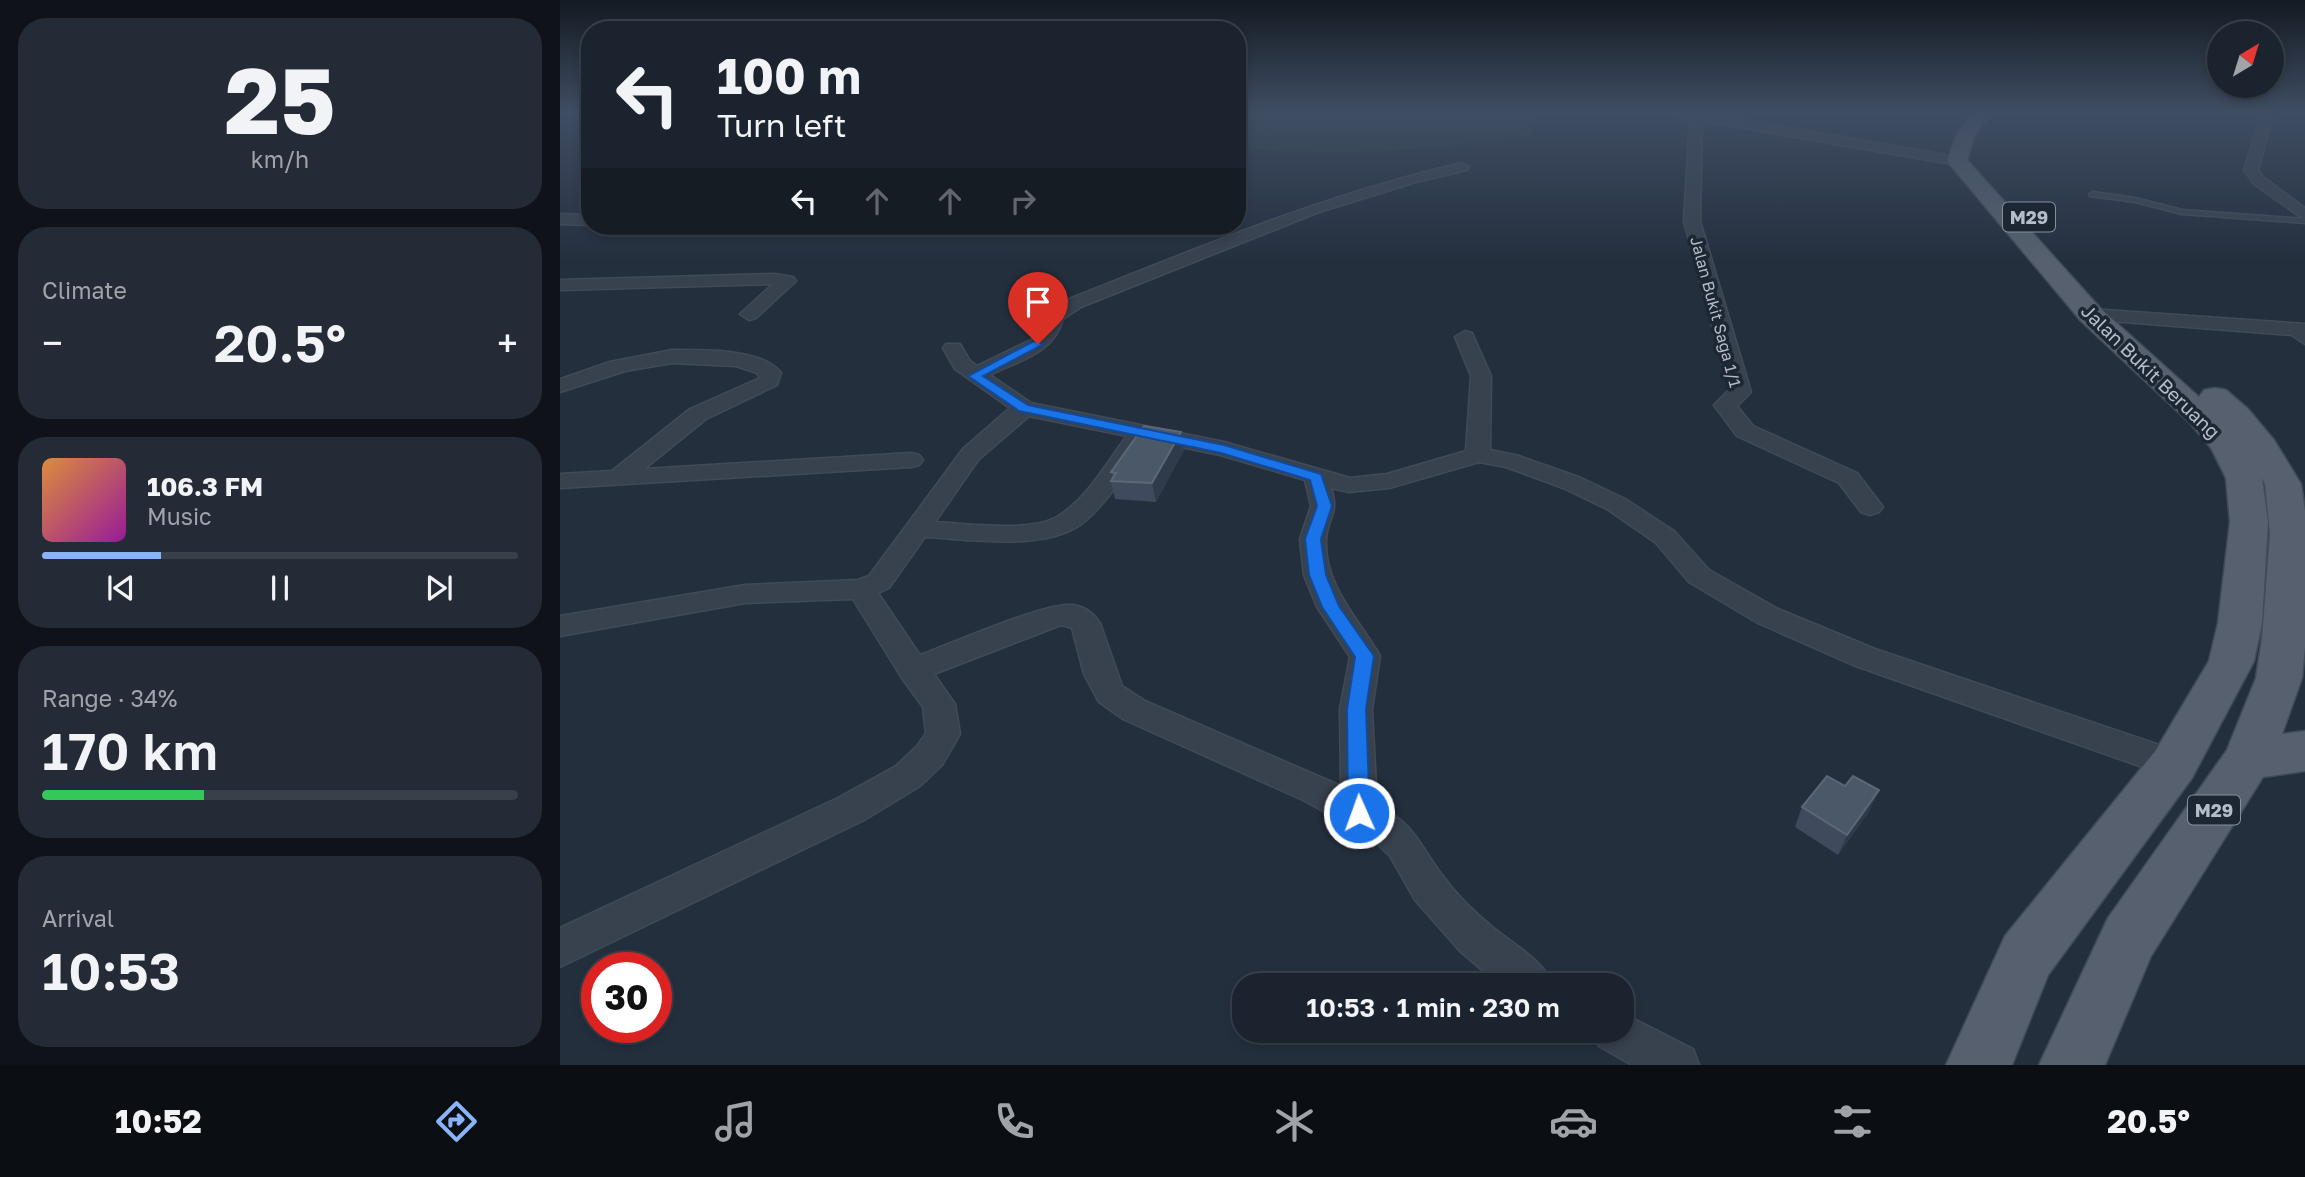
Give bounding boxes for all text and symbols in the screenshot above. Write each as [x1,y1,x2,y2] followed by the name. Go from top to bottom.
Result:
[2207,21,2284,98] north arrow
[2207,21,2284,98] map controls
[224,45,336,154] text: 25
[717,46,861,105] text: 100 m
[602,49,693,140] icon: left
[717,106,846,144] text: Turn left
[251,145,309,173] text: km/h
[785,182,823,220] icon: left
[858,182,896,220] icon: ahead
[931,182,969,220] icon: ahead
[1004,182,1042,220] icon: right
[2003,202,2055,232] road number: M29
[1686,234,1746,390] street label: Jalan Bukit Saga 1/1
[1008,272,1068,344] pin
[42,276,127,304] text: Climate
[1019,283,1057,321] icon: arrive
[2077,299,2225,443] street label: Jalan Bukit Beruang
[214,311,346,373] text: 20.5°
[42,320,63,365] text: −
[497,320,518,365] text: +
[147,471,263,502] text: 106.3 FM
[147,502,212,530] text: Music
[102,569,140,607] icon: previous
[261,569,299,607] icon: pause
[420,569,458,607] icon: next
[42,684,177,712] text: Range · 34%
[42,719,218,781] text: 170 km
[1322,776,1396,850] position arrow
[2188,796,2240,824] road number: M29
[42,904,114,932] text: Arrival
[42,939,180,1001] text: 10:53
[581,952,672,1043] speed limit sign: 30
[1306,992,1560,1023] text: 10:53 · 1 min · 230 m
[432,1097,481,1146] icon: directions
[711,1097,760,1146] icon: music
[990,1097,1039,1146] icon: phone
[1270,1097,1319,1146] icon: climate
[1549,1097,1598,1146] icon: car
[1828,1097,1877,1146] icon: filters
[115,1102,202,1140] text: 10:52
[2107,1102,2190,1140] text: 20.5°

